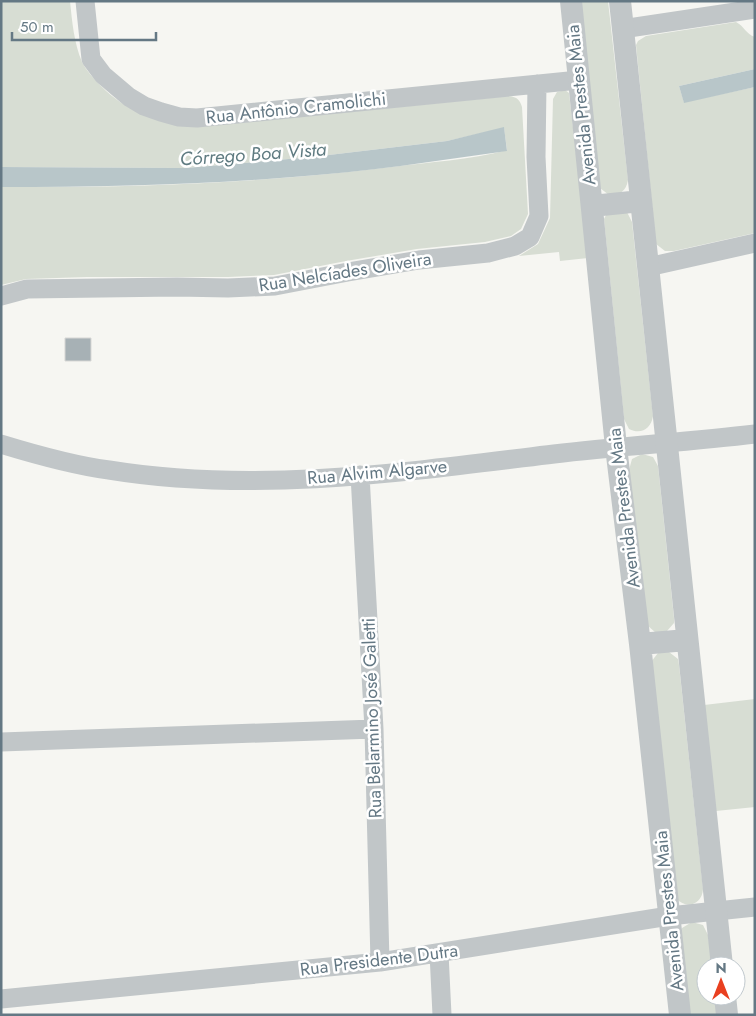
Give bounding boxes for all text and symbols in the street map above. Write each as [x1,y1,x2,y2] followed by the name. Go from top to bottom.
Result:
[12,10,156,42] scale bar
[20,16,54,38] text: 50 m
[560,24,602,186] street label: Avenida Prestes Maia
[205,86,387,130] street label: Rua Antônio Cramolichi
[179,135,328,173] water label: Córrego Boa Vista
[257,246,433,298] street label: Rua Nelcíades Oliveira
[601,426,647,590] street label: Avenida Prestes Maia
[306,453,448,491] street label: Rua Alvim Algarve
[356,617,388,819] street label: Rua Belarmino José Galetti
[648,830,690,992] street label: Avenida Prestes Maia
[299,937,459,983] street label: Rua Presidente Dutra
[696,956,746,1006] north arrow
[715,958,727,978] text: N

